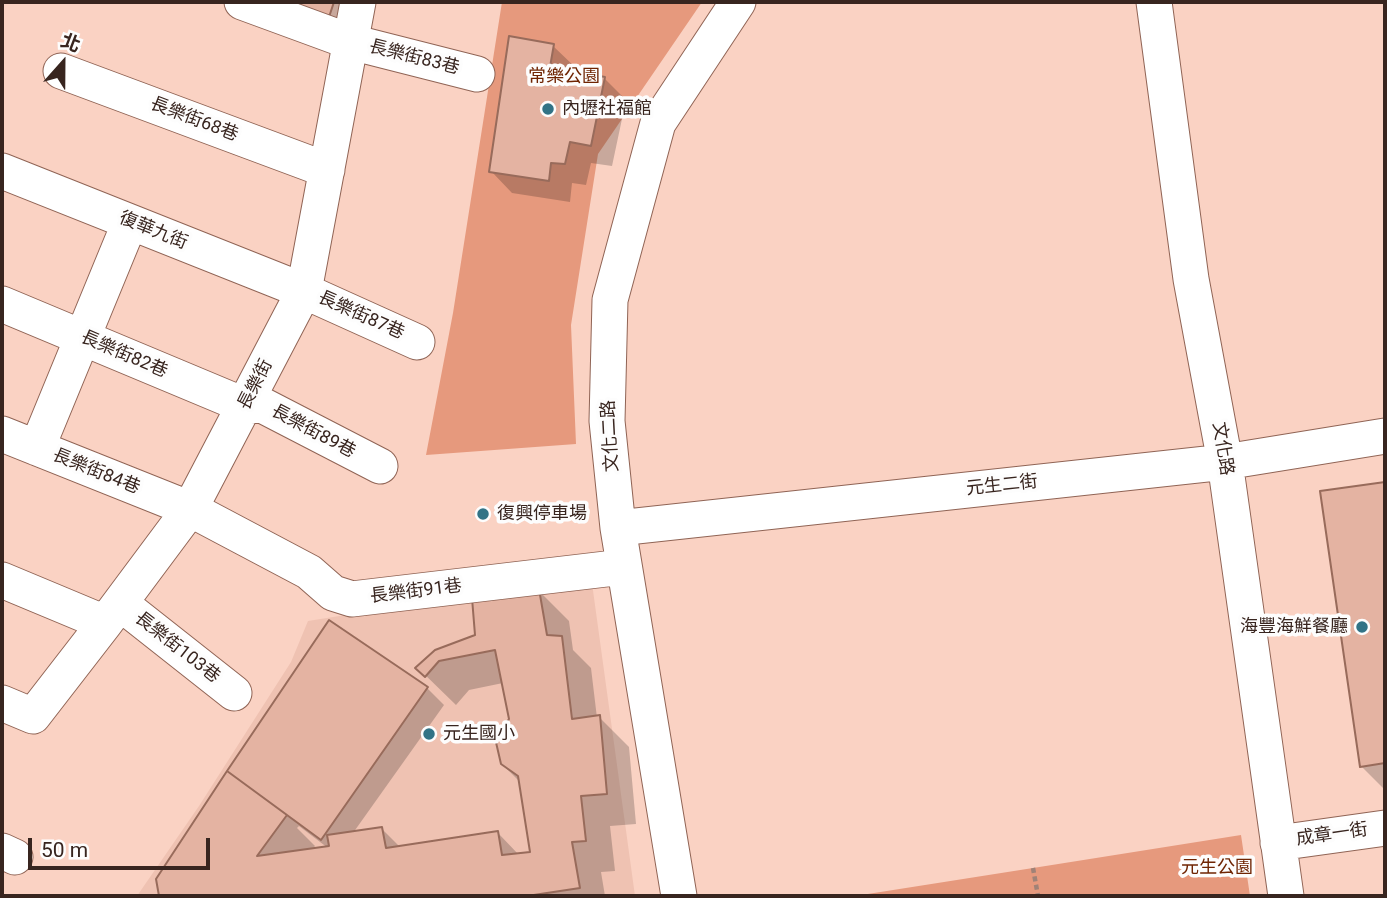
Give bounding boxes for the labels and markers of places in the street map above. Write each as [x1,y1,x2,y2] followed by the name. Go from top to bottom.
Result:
[562,98,652,120] place label: 內壢社福館
[540,101,556,117] marker: 內壢社福館
[497,503,587,525] place label: 復興停車場
[475,506,491,522] marker: 復興停車場
[1240,616,1348,638] place label: 海豐海鮮餐廳
[1354,619,1370,635] marker: 海豐海鮮餐廳
[443,723,515,745] place label: 元生國小
[421,726,437,742] marker: 元生國小

